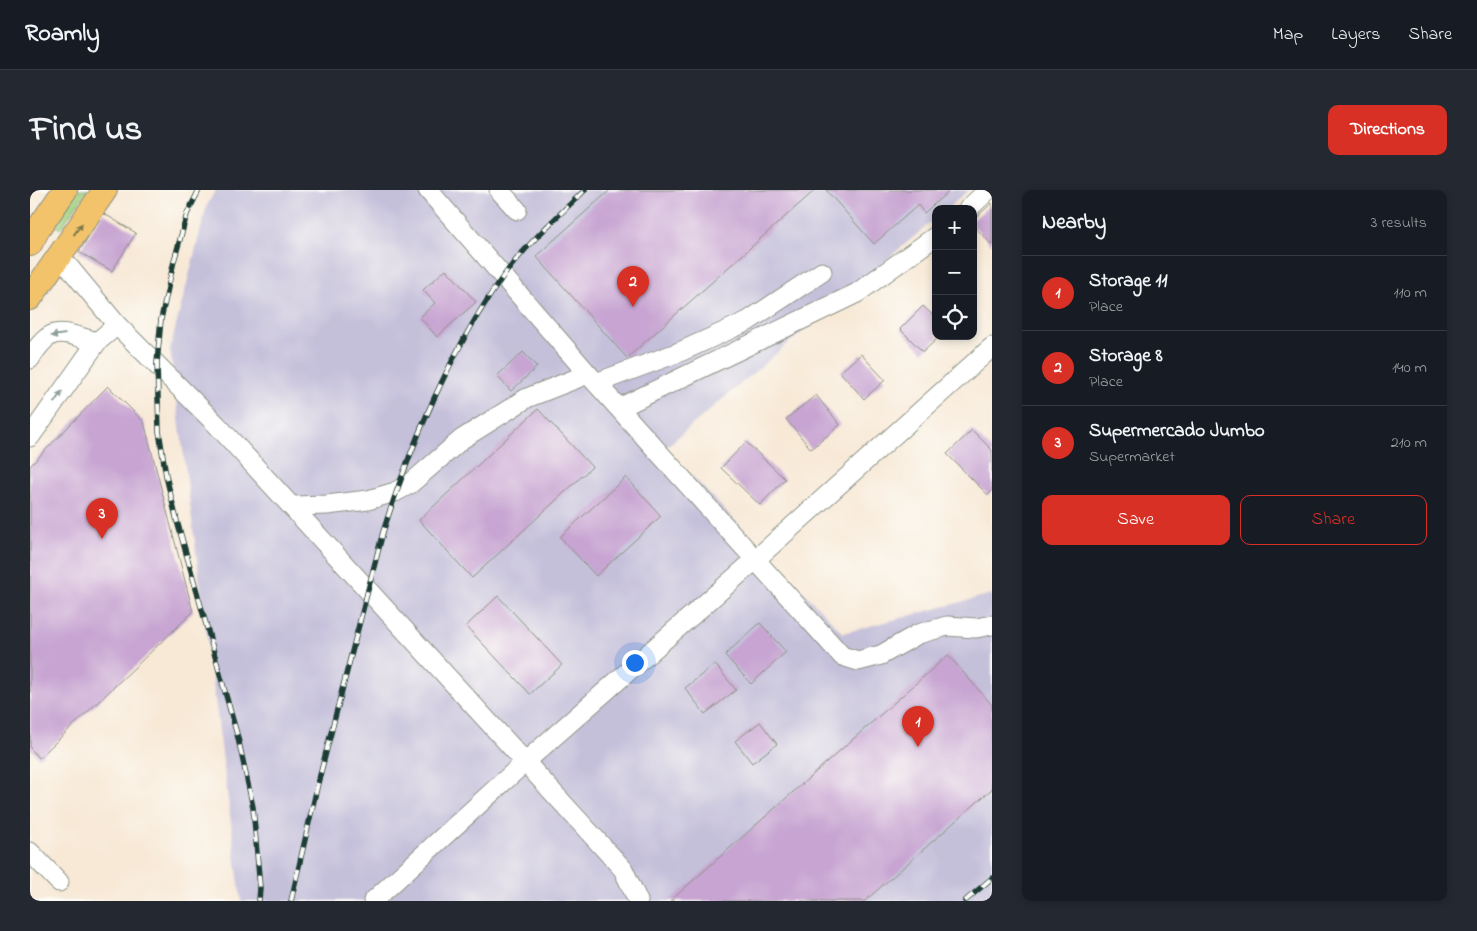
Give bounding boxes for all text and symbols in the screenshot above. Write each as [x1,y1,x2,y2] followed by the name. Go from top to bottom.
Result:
[25,17,100,52] text: Roamly
[1273,22,1303,48] text: Map
[1331,22,1381,48] text: Layers
[1409,22,1452,48] text: Share
[30,105,142,156] text: Find us
[1328,105,1447,155] button: Directions
[932,205,977,340] map controls
[932,205,977,250] button: +
[1042,208,1106,238] text: Nearby
[1371,211,1427,235] text: 3 results
[72,223,83,236] one-way arrow
[932,250,977,295] button: −
[617,266,649,307] pin: 2
[1089,268,1168,295] text: Storage 11
[1055,281,1061,305] text: 1
[1393,281,1427,305] text: 110 m
[932,295,977,340] button: locate
[1089,295,1123,319] text: Place
[50,331,66,339] one-way arrow
[1089,343,1163,370] text: Storage 8
[1054,356,1062,380] text: 2
[1392,356,1427,380] text: 140 m
[1089,370,1123,394] text: Place
[53,390,63,404] one-way arrow
[1089,418,1265,445] text: Supermercado Jumbo
[1055,431,1061,455] text: 3
[1391,431,1427,455] text: 210 m
[1089,445,1175,469] text: Supermarket
[1042,495,1230,545] button: Save
[1240,495,1427,545] button: Share
[86,498,118,539] pin: 3
[622,650,648,676] your location
[902,706,934,747] pin: 1

